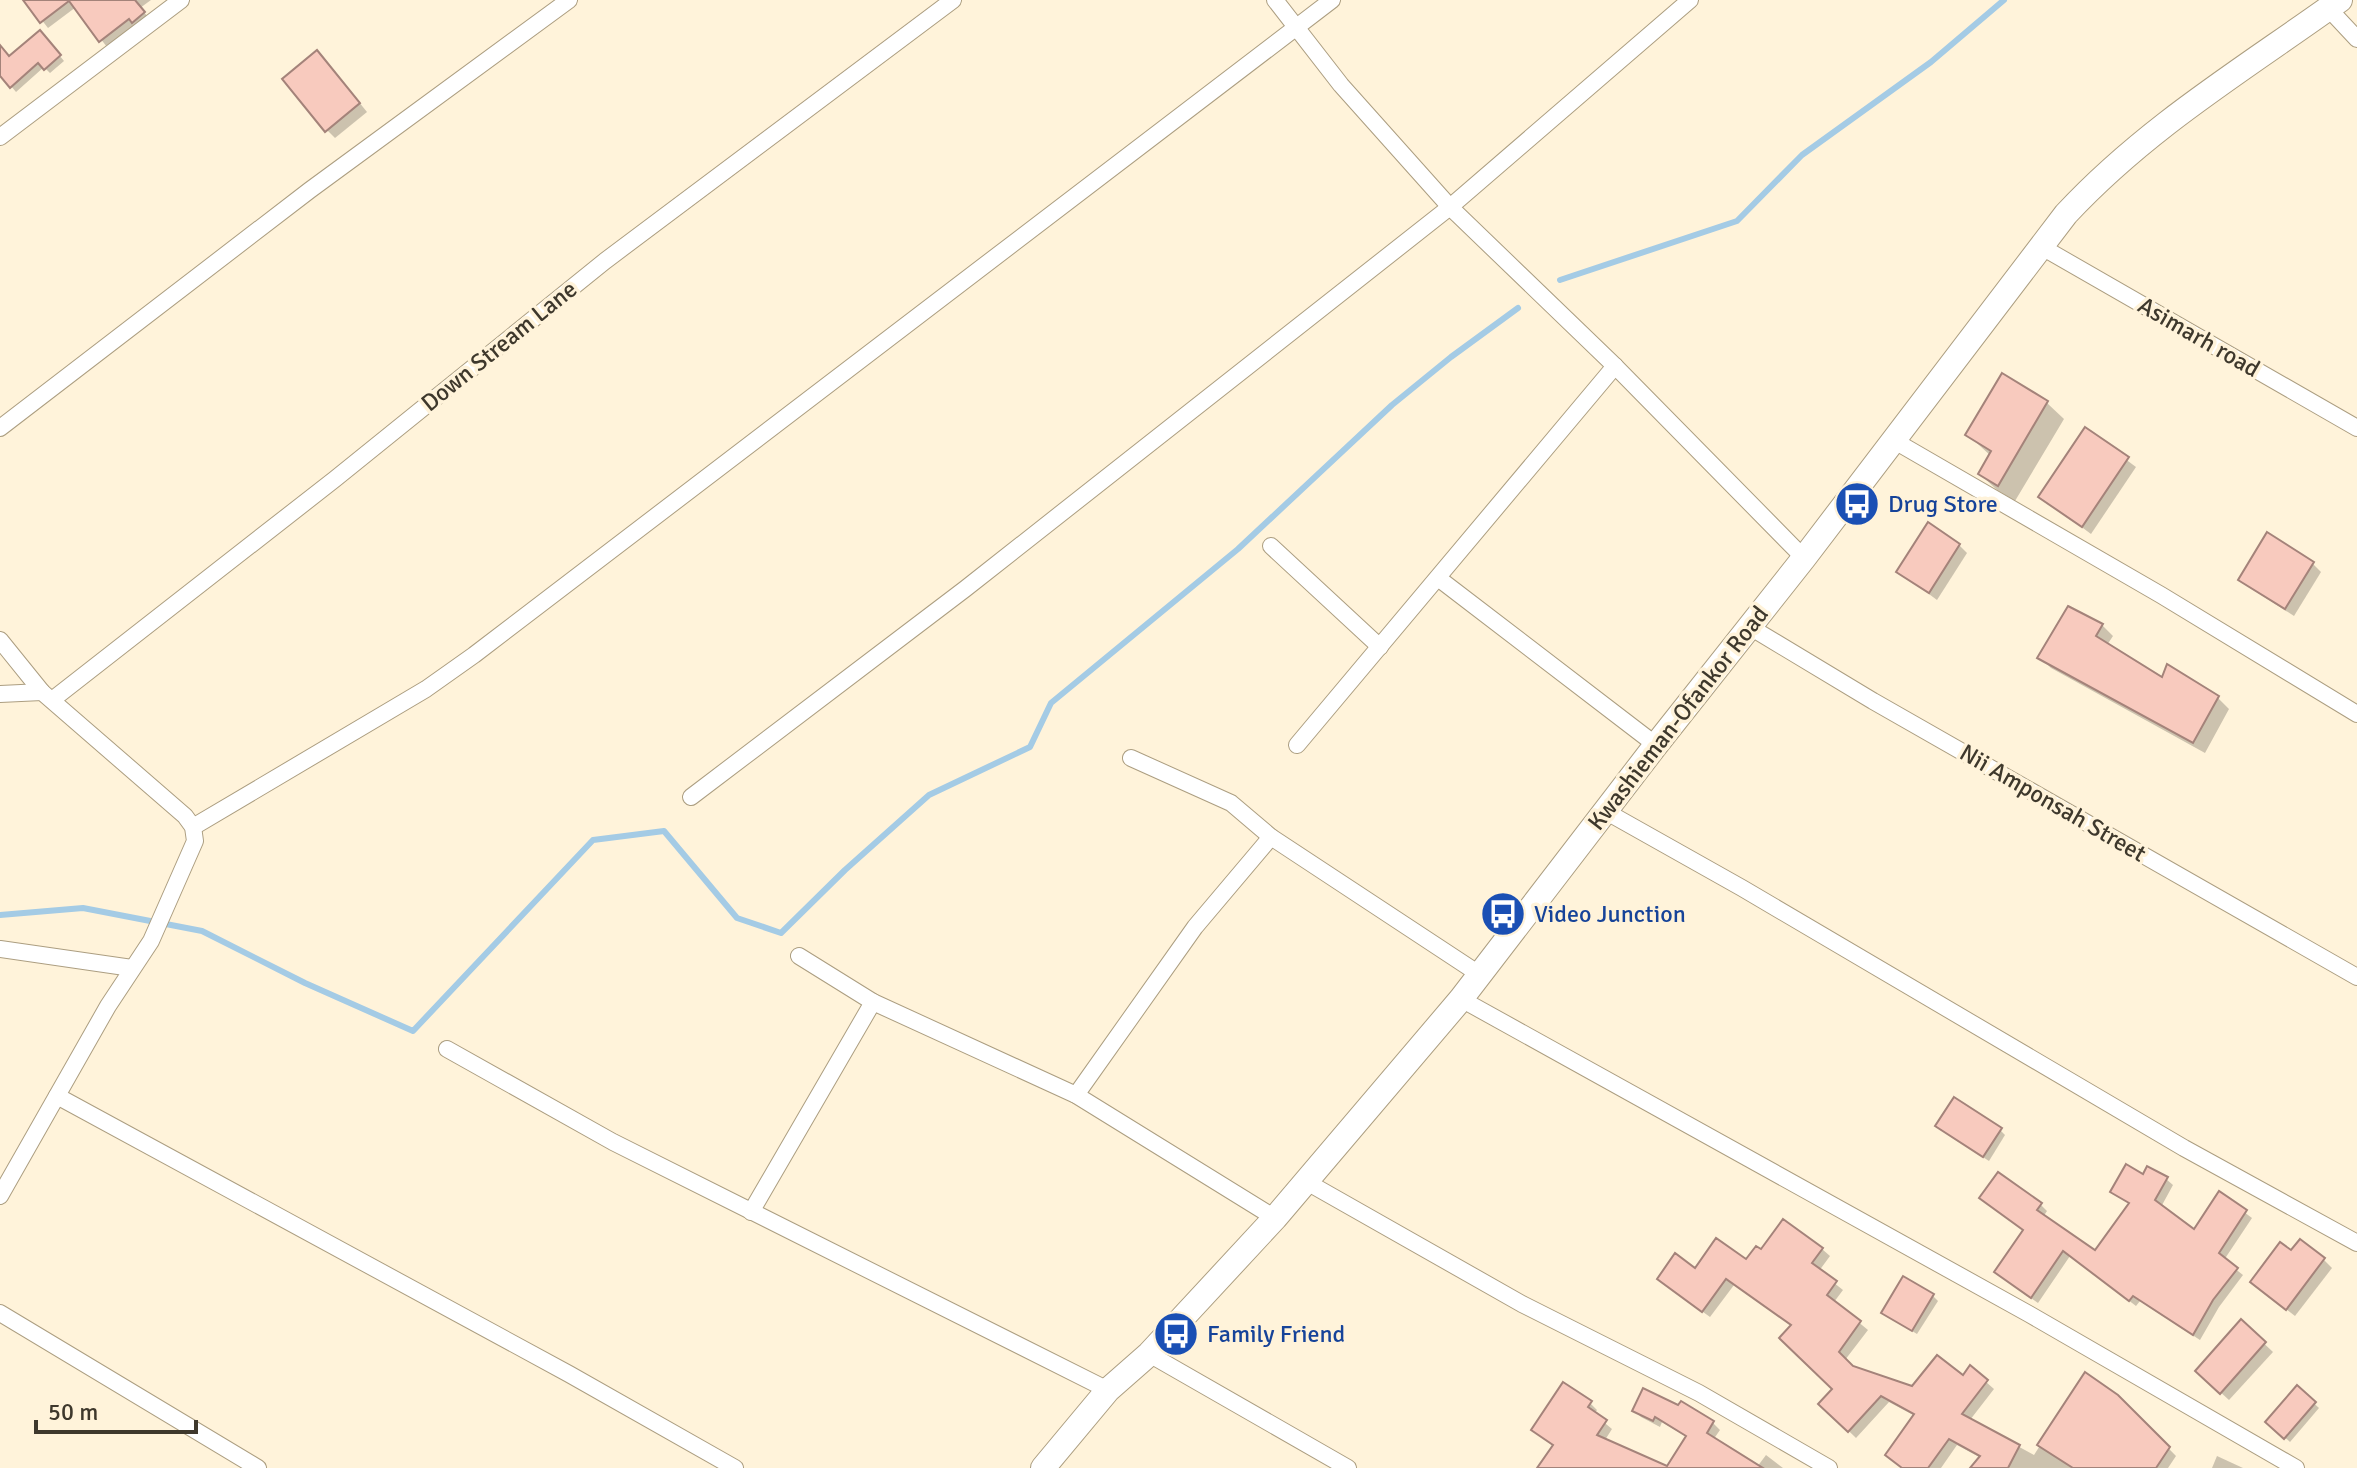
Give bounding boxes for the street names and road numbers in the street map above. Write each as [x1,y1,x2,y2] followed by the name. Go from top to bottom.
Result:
[415,274,583,418] street label: Down Stream Lane
[2133,290,2265,384] street label: Asimarh road
[1581,600,1775,836] street label: Kwashieman-Ofankor Road
[1954,737,2152,869] street label: Nii Amponsah Street

